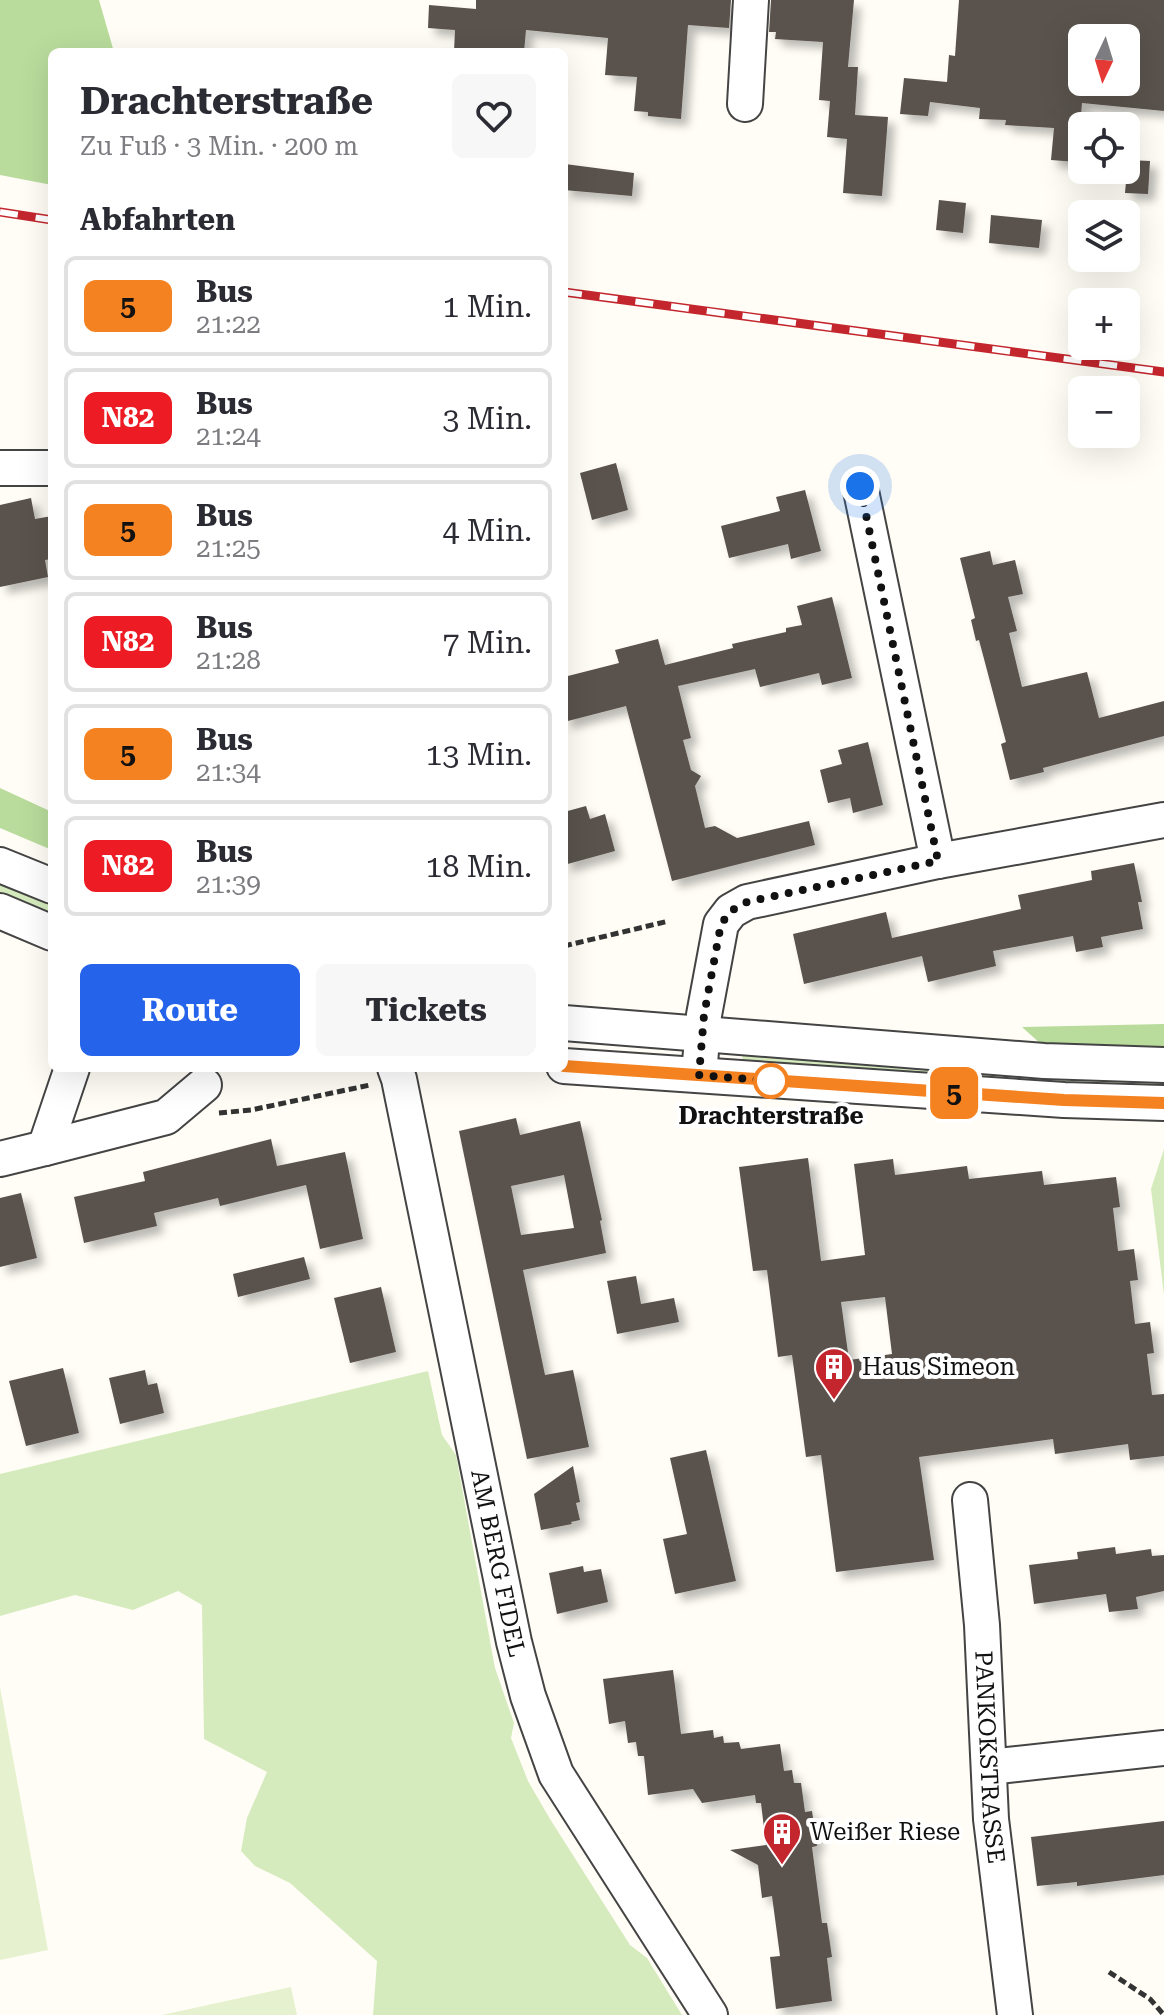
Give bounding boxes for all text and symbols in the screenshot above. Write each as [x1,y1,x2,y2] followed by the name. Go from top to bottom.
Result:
[1068,24,1140,96] north arrow
[1068,24,1140,448] map controls
[452,74,536,158] button: heart
[80,79,373,123] text: Drachterstraße
[1068,112,1140,184] button: locate
[80,131,358,161] text: Zu Fuß · 3 Min. · 200 m
[1068,200,1140,272] button: layers
[80,202,235,237] text: Abfahrten
[196,274,253,309] text: Bus
[1068,288,1140,360] button: +
[120,289,136,322] text: 5
[442,289,532,324] text: 1 Min.
[196,309,261,339] text: 21:22
[1068,376,1140,448] button: −
[196,386,253,421] text: Bus
[102,401,154,434] text: N82
[442,401,532,436] text: 3 Min.
[196,421,261,451] text: 21:24
[840,466,880,506] your location
[196,498,253,533] text: Bus
[120,513,136,546] text: 5
[442,513,532,548] text: 4 Min.
[196,533,261,563] text: 21:25
[196,610,253,645] text: Bus
[102,625,154,658] text: N82
[442,625,532,660] text: 7 Min.
[196,645,261,675] text: 21:28
[196,722,253,757] text: Bus
[120,737,136,770] text: 5
[426,737,532,772] text: 13 Min.
[196,757,261,787] text: 21:34
[196,834,253,869] text: Bus
[102,849,154,882] text: N82
[426,849,532,884] text: 18 Min.
[196,869,261,899] text: 21:39
[80,964,300,1056] button: Route
[316,964,536,1056] button: Tickets
[754,1064,788,1098] marker: Drachterstraße
[928,1067,980,1119] line badge: 5
[946,1076,962,1109] text: 5
[678,1102,864,1130] place label: Drachterstraße
[813,1346,855,1401] building icon: Haus Simeon
[862,1353,1015,1381] place label: Haus Simeon
[465,1467,531,1660] street label: AM BERG FIDEL
[969,1650,1010,1865] street label: PANKOKSTRASSE
[761,1811,803,1866] building icon: Weißer Riese
[810,1818,960,1846] place label: Weißer Riese

